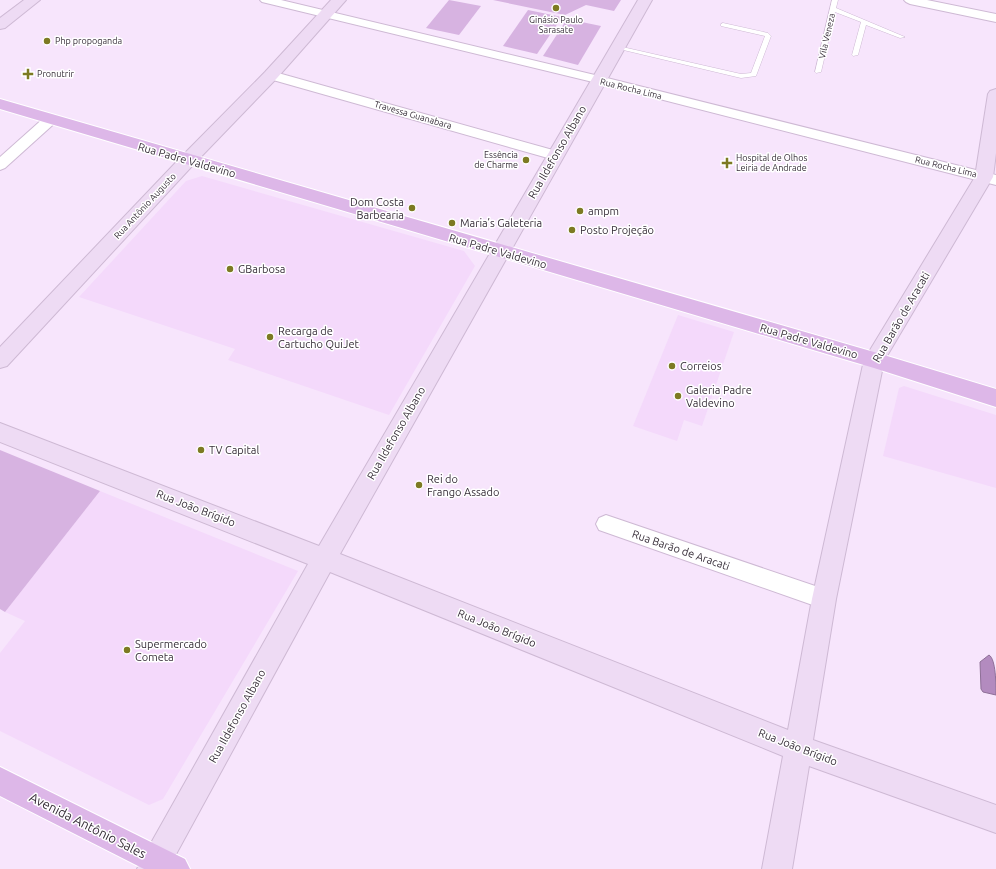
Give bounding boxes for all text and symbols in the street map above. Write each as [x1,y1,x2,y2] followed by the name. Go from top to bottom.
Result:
[551,3,561,13] marker: Ginásio Paulo Sarasate
[817,12,837,60] street label: Vila Veneza
[529,15,583,35] place label: Ginásio Paulo Sarasate
[42,36,52,46] marker: Php propoganda
[55,36,122,46] place label: Php propoganda
[22,68,34,80] marker: Pronutrir
[37,69,74,79] place label: Pronutrir
[599,76,663,102] street label: Rua Rocha Lima
[373,99,453,131] street label: Travessa Guanabara
[526,104,588,200] street label: Rua Ildefonso Albano
[137,140,237,180] street label: Rua Padre Valdevino
[474,150,518,170] place label: Essência de Charme
[736,153,808,173] place label: Hospital de Olhos Leiria de Andrade
[914,154,978,180] street label: Rua Rocha Lima
[521,155,531,165] marker: Essência de Charme
[721,157,733,169] marker: Hospital de Olhos Leiria de Andrade
[112,171,178,241] street label: Rua Antônio Augusto
[350,196,404,221] place label: Dom Costa Barbearia
[407,203,417,213] marker: Dom Costa Barbearia
[588,205,619,217] place label: ampm
[575,206,585,216] marker: ampm
[460,217,542,229] place label: Maria’s Galeteria
[447,218,457,228] marker: Maria’s Galeteria
[580,224,654,236] place label: Posto Projeção
[567,225,577,235] marker: Posto Projeção
[448,231,548,271] street label: Rua Padre Valdevino
[238,263,285,275] place label: GBarbosa
[225,264,235,274] marker: GBarbosa
[870,270,932,364] street label: Rua Barão de Aracati
[759,321,859,361] street label: Rua Padre Valdevino
[278,325,360,350] place label: Recarga de Cartucho QuiJet
[265,332,275,342] marker: Recarga de Cartucho QuiJet
[680,360,722,372] place label: Correios
[667,361,677,371] marker: Correios
[686,384,752,409] place label: Galeria Padre Valdevino
[365,385,427,481] street label: Rua Ildefonso Albano
[673,391,683,401] marker: Galeria Padre Valdevino
[209,444,259,456] place label: TV Capital
[196,445,206,455] marker: TV Capital
[427,473,499,498] place label: Rei do Frango Assado
[414,480,424,490] marker: Rei do Frango Assado
[155,487,237,529] street label: Rua João Brígido
[631,528,731,572] street label: Rua Barão de Aracati
[456,607,538,649] street label: Rua João Brígido
[135,638,207,663] place label: Supermercado Cometa
[122,645,132,655] marker: Supermercado Cometa
[206,667,268,765] street label: Rua Ildefonso Albano
[757,726,839,768] street label: Rua João Brígido
[27,789,149,861] street label: Avenida Antônio Sales

